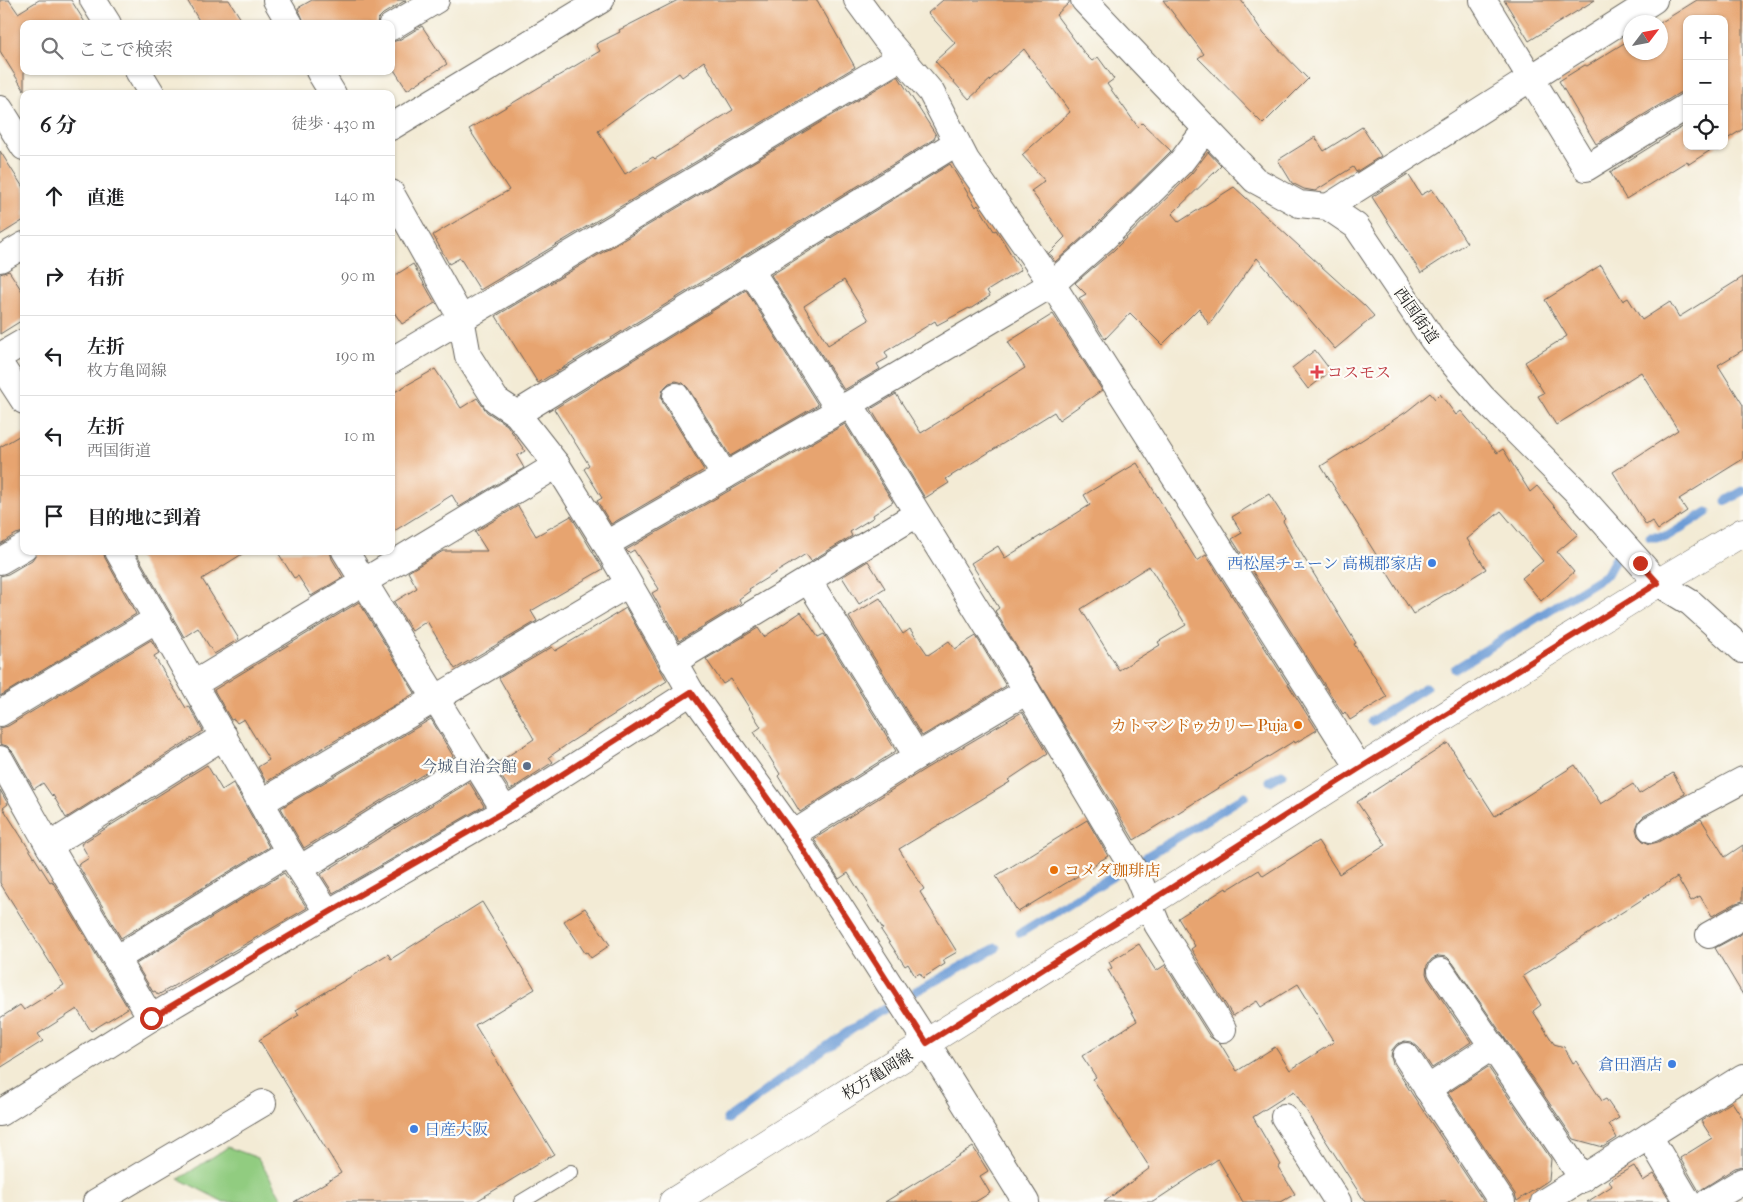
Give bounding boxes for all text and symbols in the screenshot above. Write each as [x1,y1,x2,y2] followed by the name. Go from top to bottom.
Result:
[1623,15,1668,60] north arrow
[1683,15,1728,150] map controls
[1683,15,1728,60] button: +
[20,20,395,75] search box
[38,34,66,62] icon: search
[78,39,173,61] text: ここで検索
[1683,60,1728,105] button: −
[1683,105,1728,150] button: locate
[40,113,77,137] text: 6 分
[291,114,375,133] text: 徒歩 · 430 m
[40,182,68,210] icon: ahead
[334,186,375,205] text: 140 m
[87,187,125,209] text: 直進
[40,262,68,290] icon: right
[341,266,375,285] text: 90 m
[87,267,125,289] text: 右折
[1390,284,1443,347] street label: 西国街道
[87,336,125,358] text: 左折
[40,342,68,370] icon: left
[335,346,375,365] text: 190 m
[87,361,167,380] text: 枚方亀岡線
[1327,363,1391,382] place label: コスモス
[1311,366,1323,378] marker: コスモス
[87,416,125,438] text: 左折
[40,422,68,450] icon: left
[344,426,375,445] text: 10 m
[87,441,151,460] text: 西国街道
[40,502,68,530] icon: arrive
[87,507,201,529] text: 目的地に到着
[1629,552,1652,575] route end
[1227,554,1422,573] place label: 西松屋チェーン 高槻郡家店
[1426,557,1438,569] marker: 西松屋チェーン 高槻郡家店
[1111,716,1289,735] place label: カトマンドゥカリー Puja
[1292,719,1304,731] marker: カトマンドゥカリー Puja
[421,757,517,776] place label: 今城自治会館
[521,760,533,772] marker: 今城自治会館
[1064,861,1160,880] place label: コメダ珈琲店
[1048,864,1060,876] marker: コメダ珈琲店
[140,1007,163,1030] route start
[838,1045,916,1104] street label: 枚方亀岡線
[1598,1055,1662,1074] place label: 倉田酒店
[1666,1058,1678,1070] marker: 倉田酒店
[424,1120,488,1139] place label: 日産大阪
[408,1123,420,1135] marker: 日産大阪

